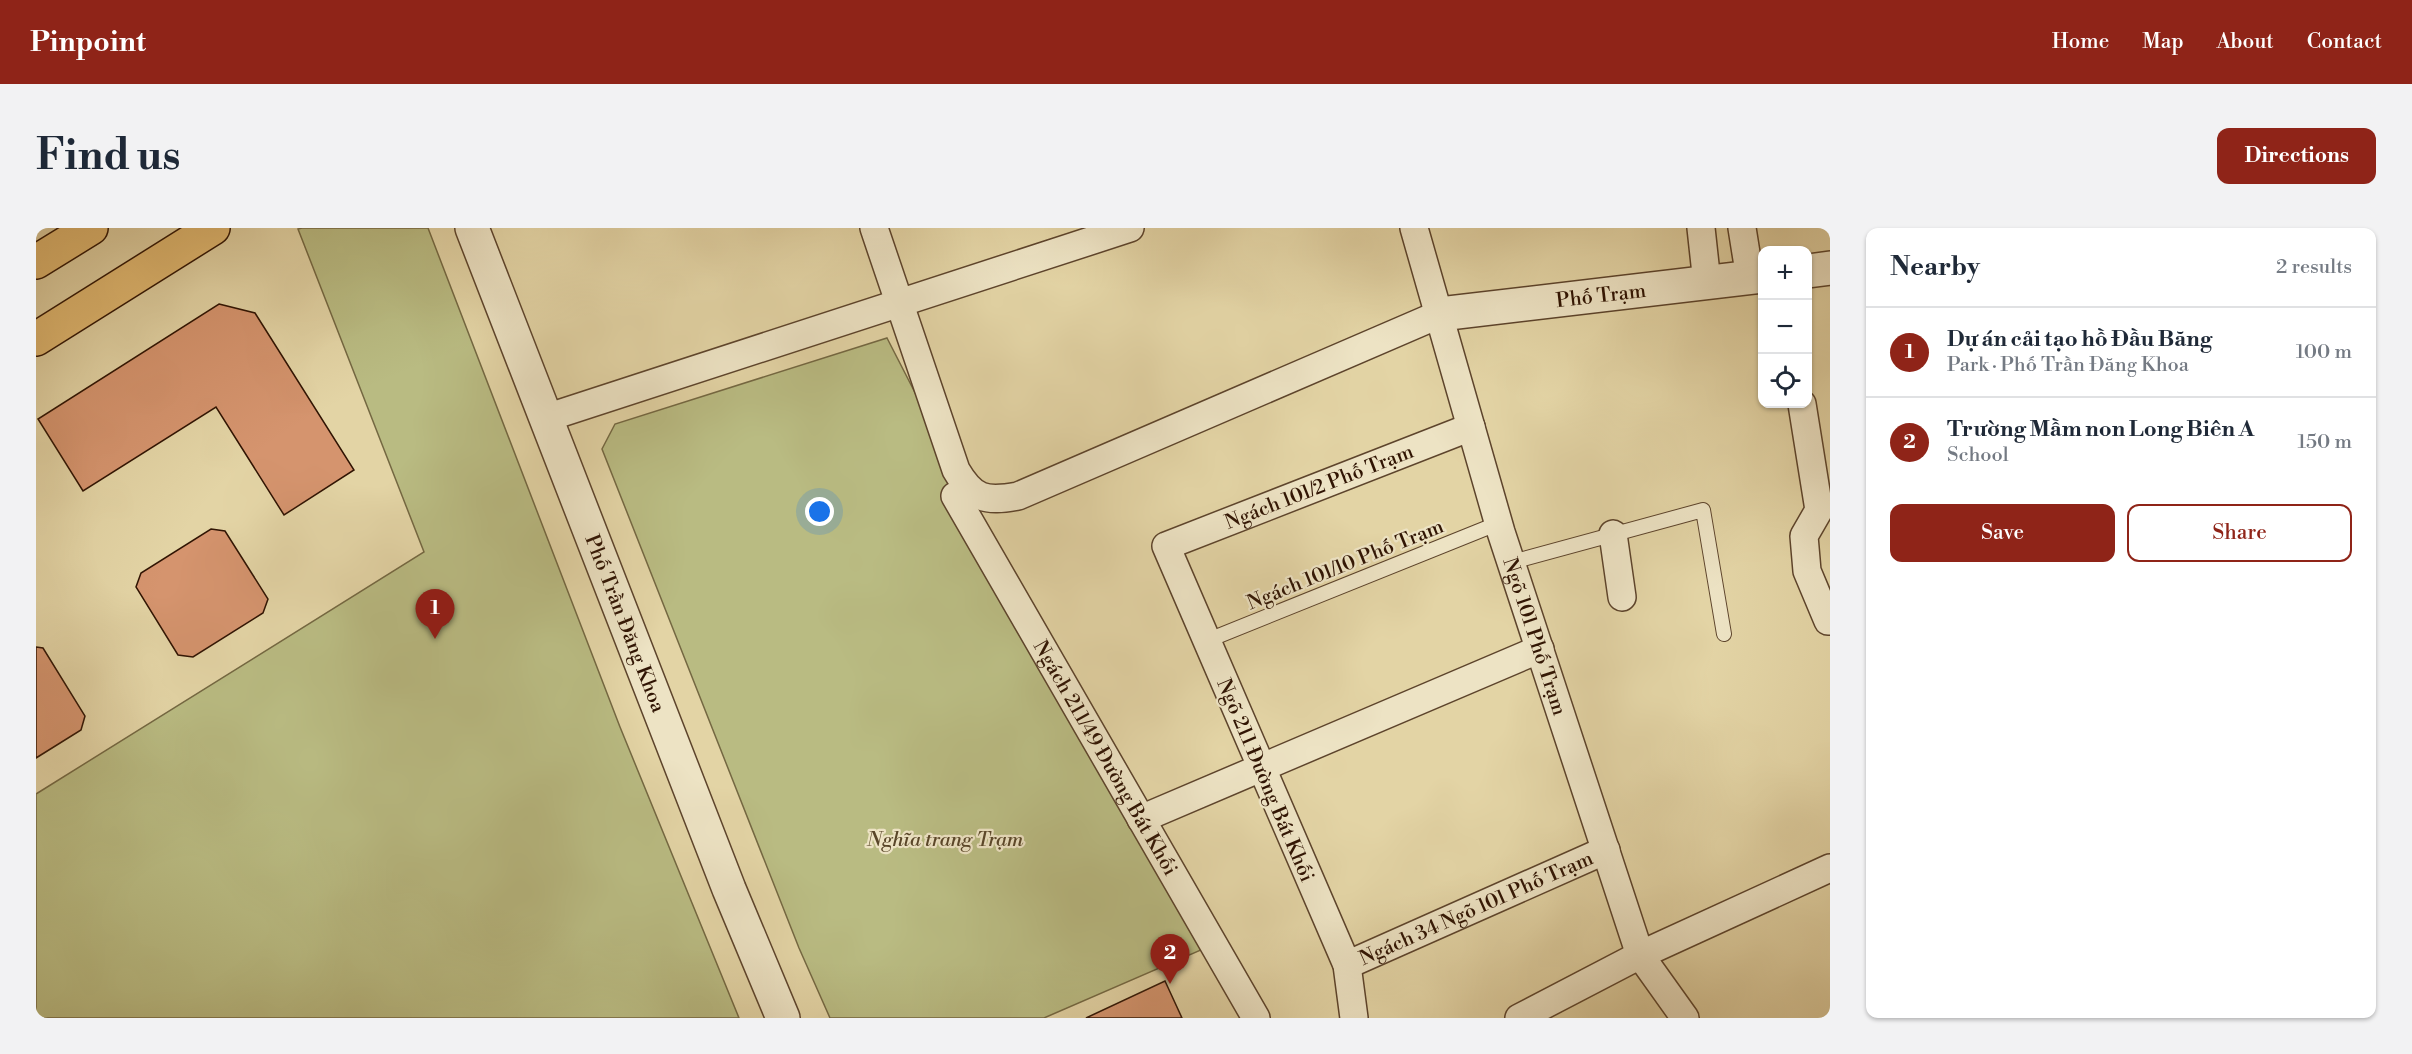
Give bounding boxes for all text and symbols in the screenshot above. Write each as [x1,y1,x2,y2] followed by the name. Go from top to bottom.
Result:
[30,25,146,60] text: Pinpoint
[2052,29,2109,55] text: Home
[2142,29,2184,55] text: Map
[2217,29,2274,55] text: About
[2307,29,2382,55] text: Contact
[2217,128,2376,184] button: Directions
[36,130,180,183] text: Find us
[1758,246,1812,408] map controls
[1758,246,1812,300] button: +
[1890,251,1980,283] text: Nearby
[2276,255,2352,280] text: 2 results
[1555,279,1648,314] street label: Phố Trạm
[1758,300,1812,354] button: −
[1947,326,2212,353] text: Dự án cải tạo hồ Đầu Băng
[1905,340,1914,365] text: 1
[2296,340,2352,365] text: 100 m
[1947,353,2189,378] text: Park · Phố Trần Đăng Khoa
[1758,354,1812,408] button: locate
[1947,416,2254,443] text: Trường Mầm non Long Biên A
[1903,430,1916,455] text: 2
[2297,430,2352,455] text: 150 m
[1222,440,1418,536] street label: Ngách 101/2 Phố Trạm
[1947,443,2009,468] text: School
[805,497,834,526] your location
[1890,504,2115,562] button: Save
[2127,504,2352,562] button: Share
[1243,514,1448,616] street label: Ngách 101/10 Phố Trạm
[578,531,670,717] street label: Phố Trần Đăng Khoa
[1496,555,1572,719] street label: Ngõ 101 Phố Trạm
[416,590,454,639] pin: 1
[1027,636,1182,881] street label: Ngách 211/49 Đường Bát Khối
[1210,675,1319,886] street label: Ngõ 211 Đường Bát Khối
[866,828,1024,853] park label: Nghĩa trang Trạm
[1356,846,1598,972] street label: Ngách 34 Ngõ 101 Phố Trạm
[1150,934,1190,984] pin: 2

